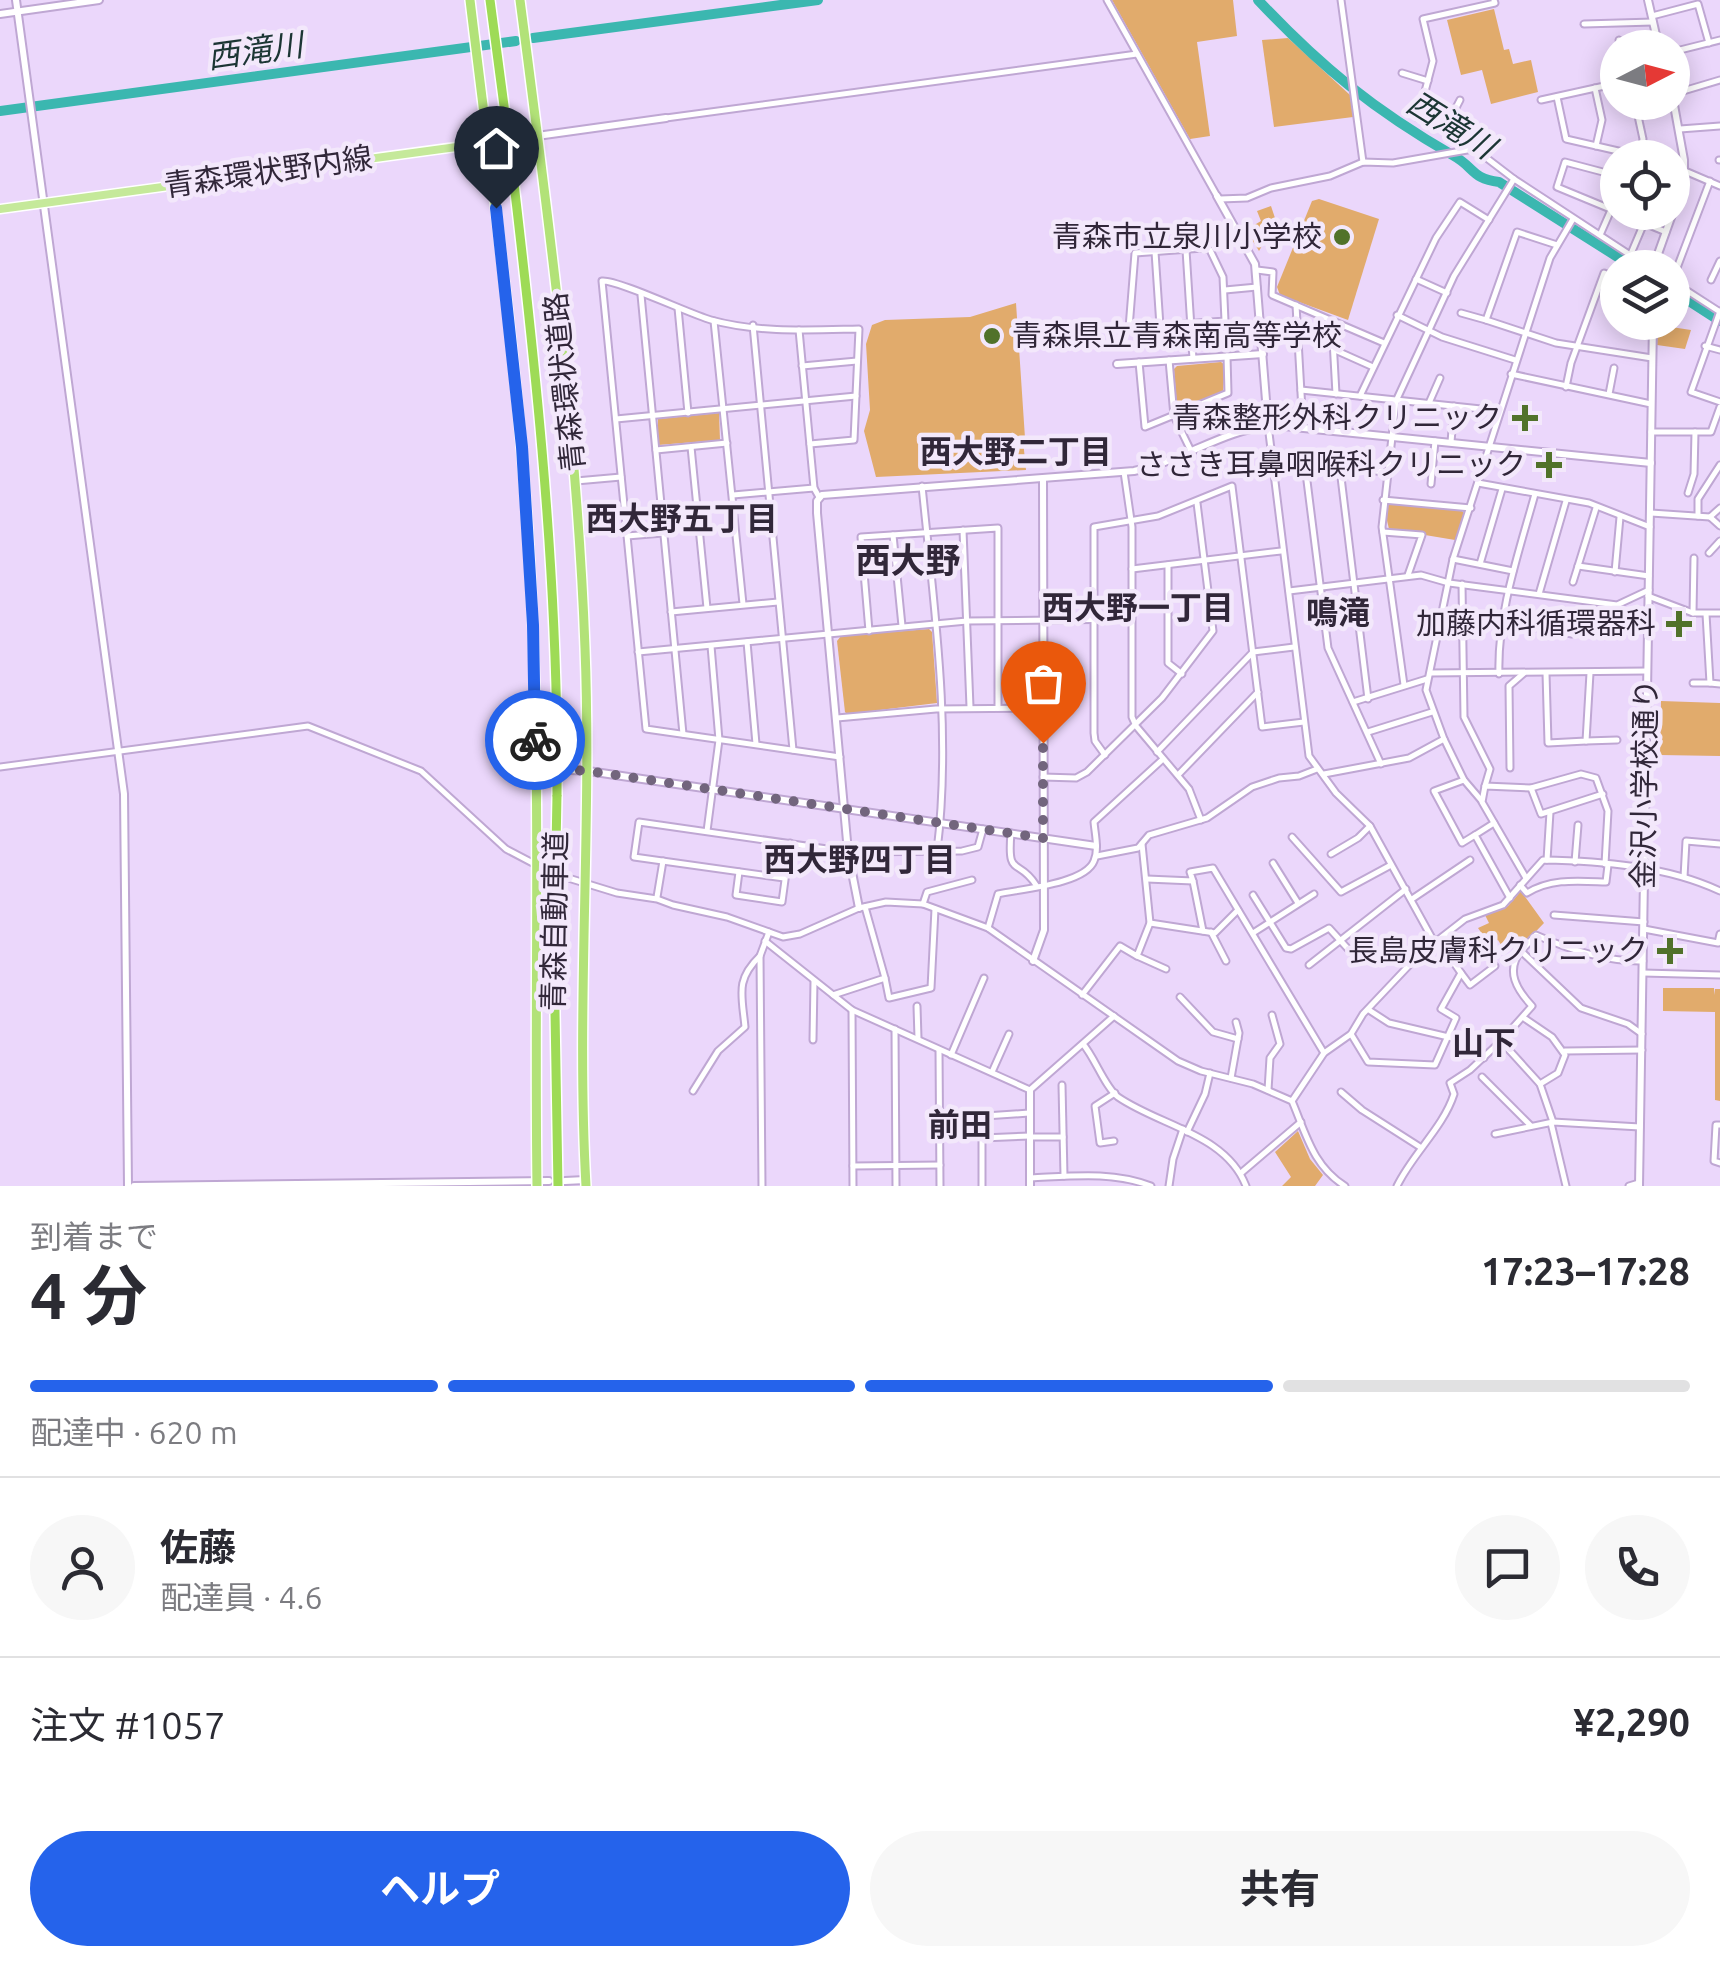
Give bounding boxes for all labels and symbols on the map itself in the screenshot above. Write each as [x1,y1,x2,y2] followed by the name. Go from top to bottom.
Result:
[205,25,308,75] water label: 西滝川
[1600,30,1690,120] north arrow
[1401,83,1504,166] water label: 西滝川
[454,106,539,209] pin
[162,140,374,202] street label: 青森環状野内線
[1052,219,1322,253] place label: 青森市立泉川小学校
[1331,226,1353,248] marker: 青森市立泉川小学校
[538,291,590,473] street label: 青森環状道路
[1012,318,1342,352] place label: 青森県立青森南高等学校
[981,325,1003,347] marker: 青森県立青森南高等学校
[1172,400,1502,434] place label: 青森整形外科クリニック
[1512,405,1538,431] marker: 青森整形外科クリニック
[920,433,1112,469] district label: 西大野二丁目
[1136,447,1526,481] place label: ささき耳鼻咽喉科クリニック
[1536,452,1562,478] marker: ささき耳鼻咽喉科クリニック
[586,500,778,536] district label: 西大野五丁目
[855,540,961,580] district label: 西大野
[1042,589,1234,625] district label: 西大野一丁目
[1306,594,1370,630] district label: 鳴滝
[1416,606,1656,640] place label: 加藤内科循環器科
[1666,611,1692,637] marker: 加藤内科循環器科
[1001,641,1086,744] pin
[1625,679,1663,889] street label: 金沢小学校通り
[485,690,585,790] courier
[535,831,573,1011] street label: 青森自動車道
[764,841,956,877] district label: 西大野四丁目
[1348,933,1648,967] place label: 長島皮膚科クリニック
[1657,938,1683,964] marker: 長島皮膚科クリニック
[1452,1024,1516,1060] district label: 山下
[928,1106,992,1142] district label: 前田

